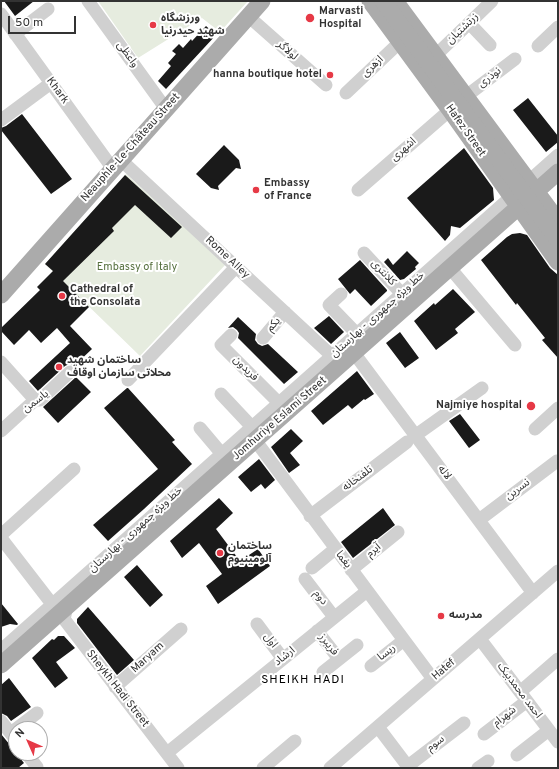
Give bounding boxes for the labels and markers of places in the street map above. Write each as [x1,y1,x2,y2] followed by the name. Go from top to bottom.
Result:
[319,5,363,31] place label: Marvasti Hospital
[161,12,225,38] place label: ورزشگاه شهید حیدرنیا
[304,12,316,24] marker: Marvasti Hospital
[148,20,158,30] marker: ورزشگاه شهید حیدرنیا
[213,68,322,82] place label: hanna boutique hotel
[325,70,335,80] marker: hanna boutique hotel
[264,177,312,203] place label: Embassy of France
[251,185,261,195] marker: Embassy of France
[70,283,140,309] place label: Cathedral of the Consolata
[57,291,67,301] marker: Cathedral of the Consolata
[67,354,171,380] place label: ساختمان شهید محلاتی سازمان اوقاف
[54,362,64,372] marker: ساختمان شهید محلاتی سازمان اوقاف
[436,399,522,413] place label: Najmiye hospital
[525,400,537,412] marker: Najmiye hospital
[228,540,272,566] place label: ساختمان آلومینیوم
[215,548,225,558] marker: ساختمان آلومینیوم
[449,609,482,623] place label: مدرسه
[436,611,446,621] marker: مدرسه

